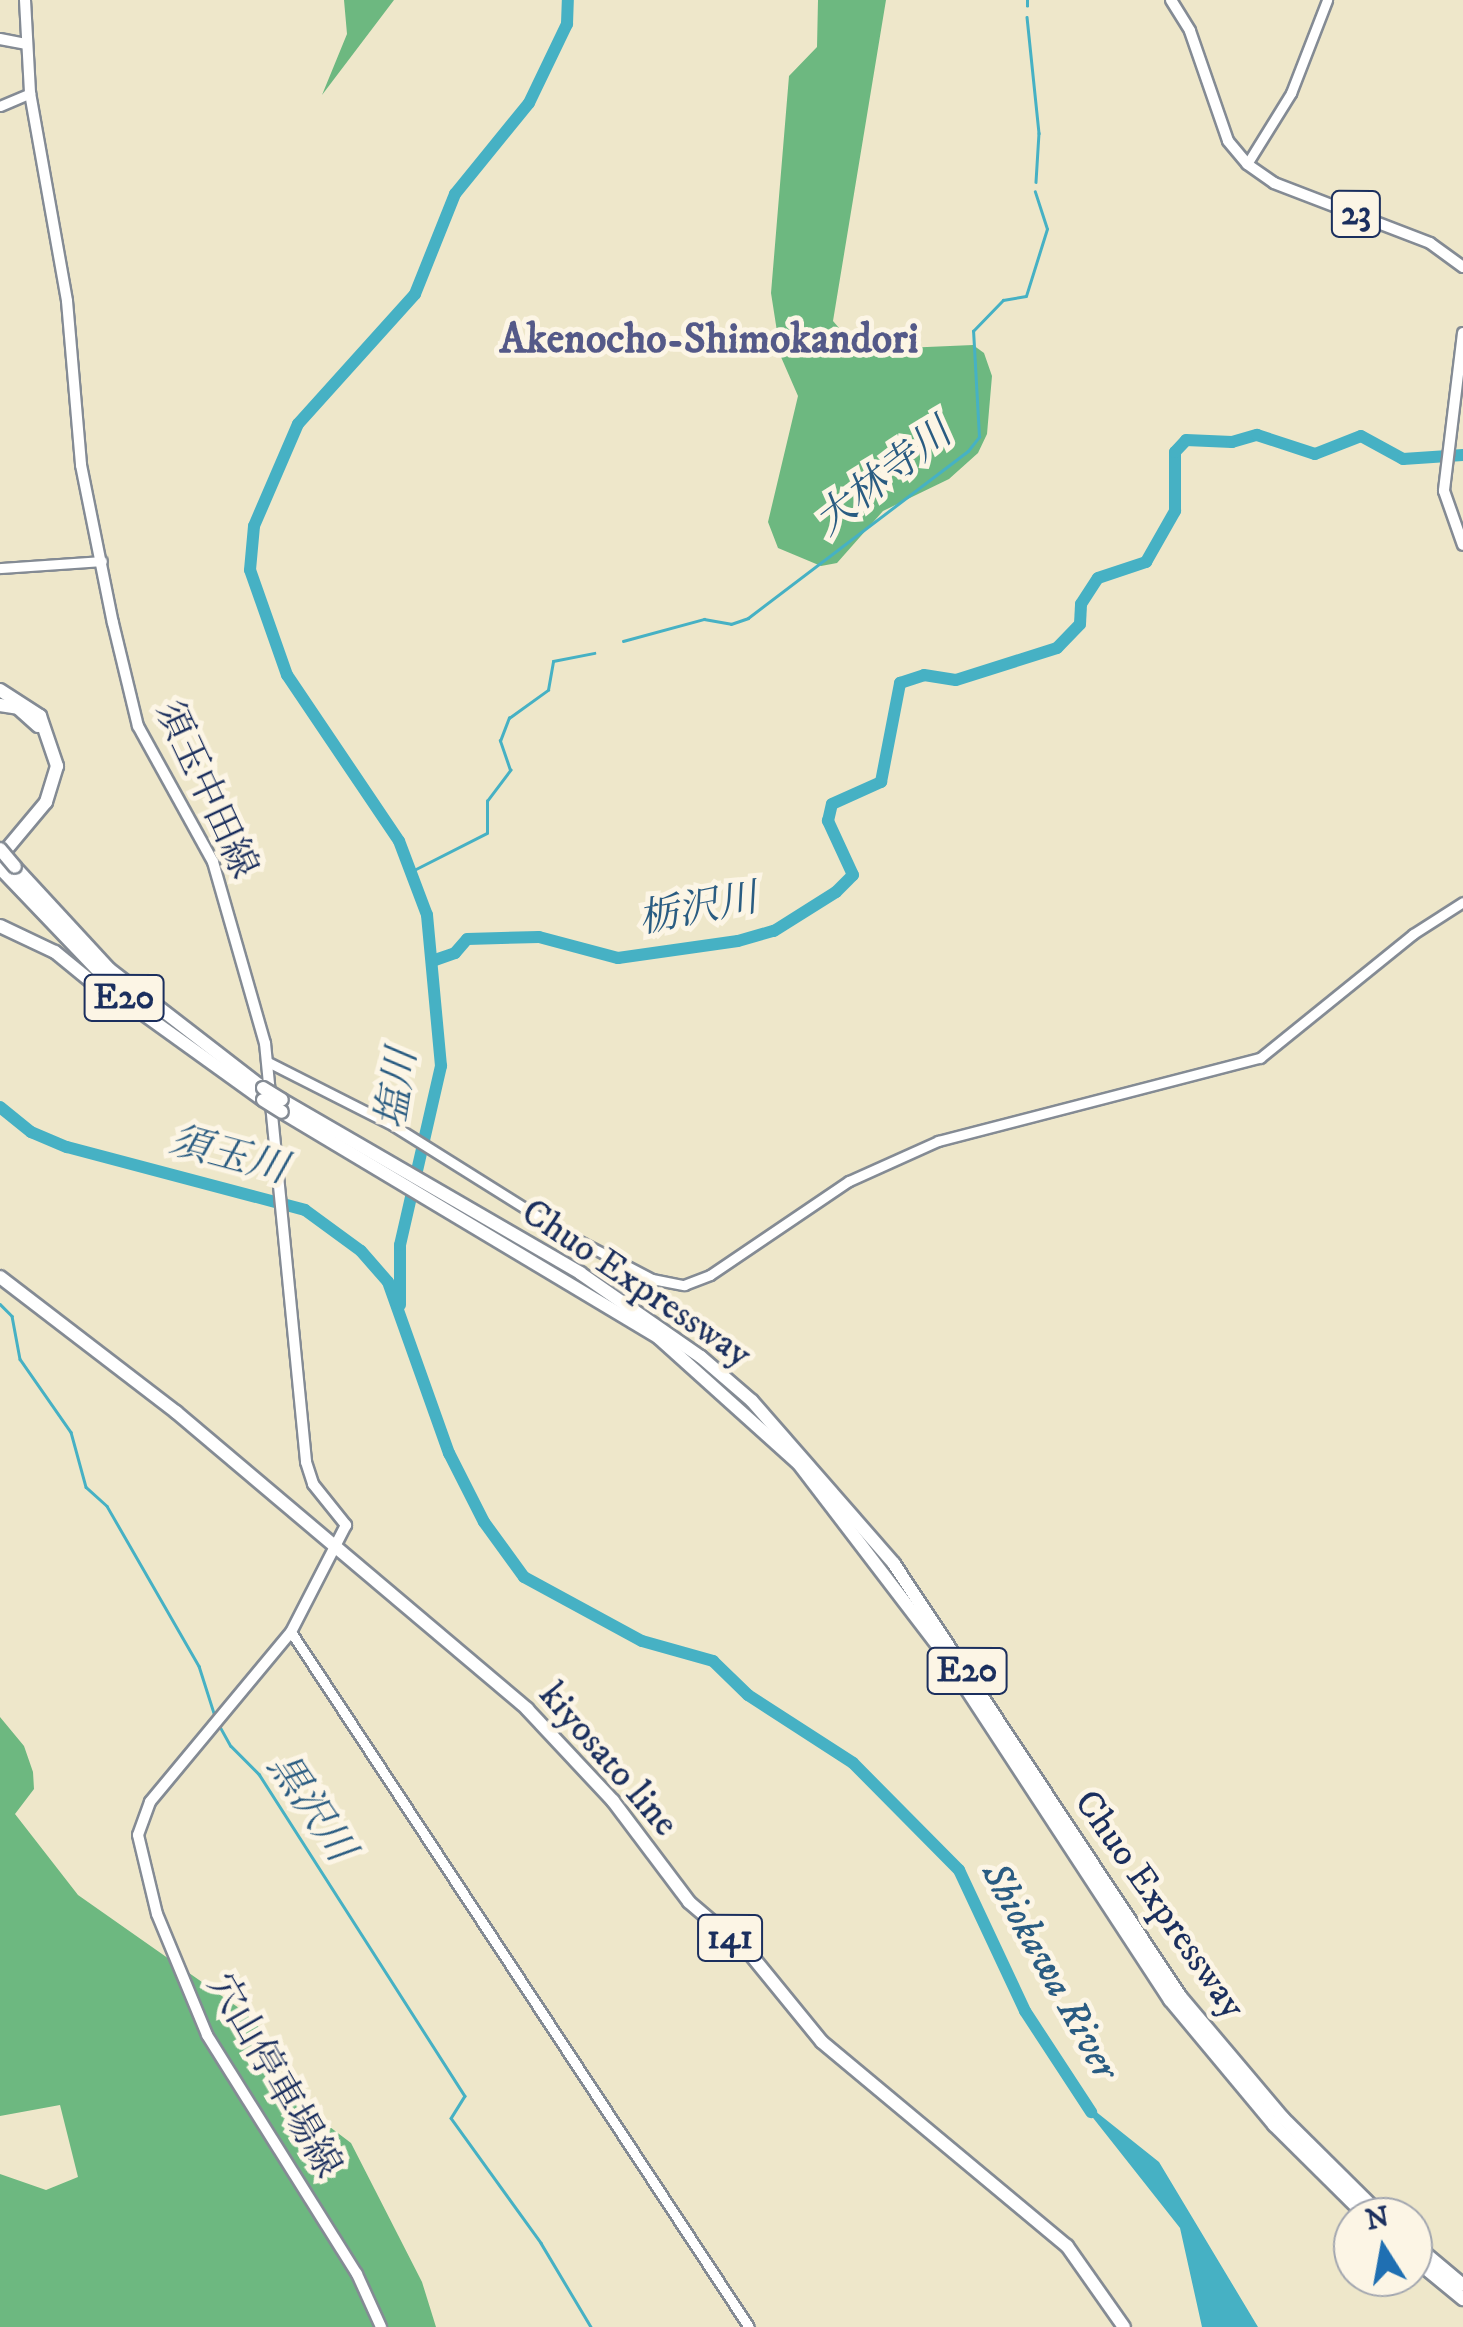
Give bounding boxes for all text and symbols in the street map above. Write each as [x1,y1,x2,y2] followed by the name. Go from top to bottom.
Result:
[1328,184,1384,244] road number: 23
[500,315,918,365] district label: Akenocho-Shimokandori
[806,410,962,546] water label: 大林寺川
[144,694,266,886] street label: 須玉中田線
[635,875,761,945] water label: 栃沢川
[82,968,166,1028] road number: E20
[368,1046,428,1132] water label: 塩川
[164,1117,292,1195] water label: 須玉川
[512,1190,760,1378] street label: Chuo Expressway
[924,1641,1010,1701] road number: E20
[529,1674,687,1846] street label: kiyosato line
[257,1745,363,1871] water label: 黒沢川
[1063,1782,1255,2028] street label: Chuo Expressway
[970,1854,1128,2088] water label: Shiokawa River
[695,1908,765,1968] road number: 141
[196,1966,350,2186] street label: 穴山停車場線
[1333,2197,1433,2297] north arrow
[1363,2200,1392,2238] text: N

